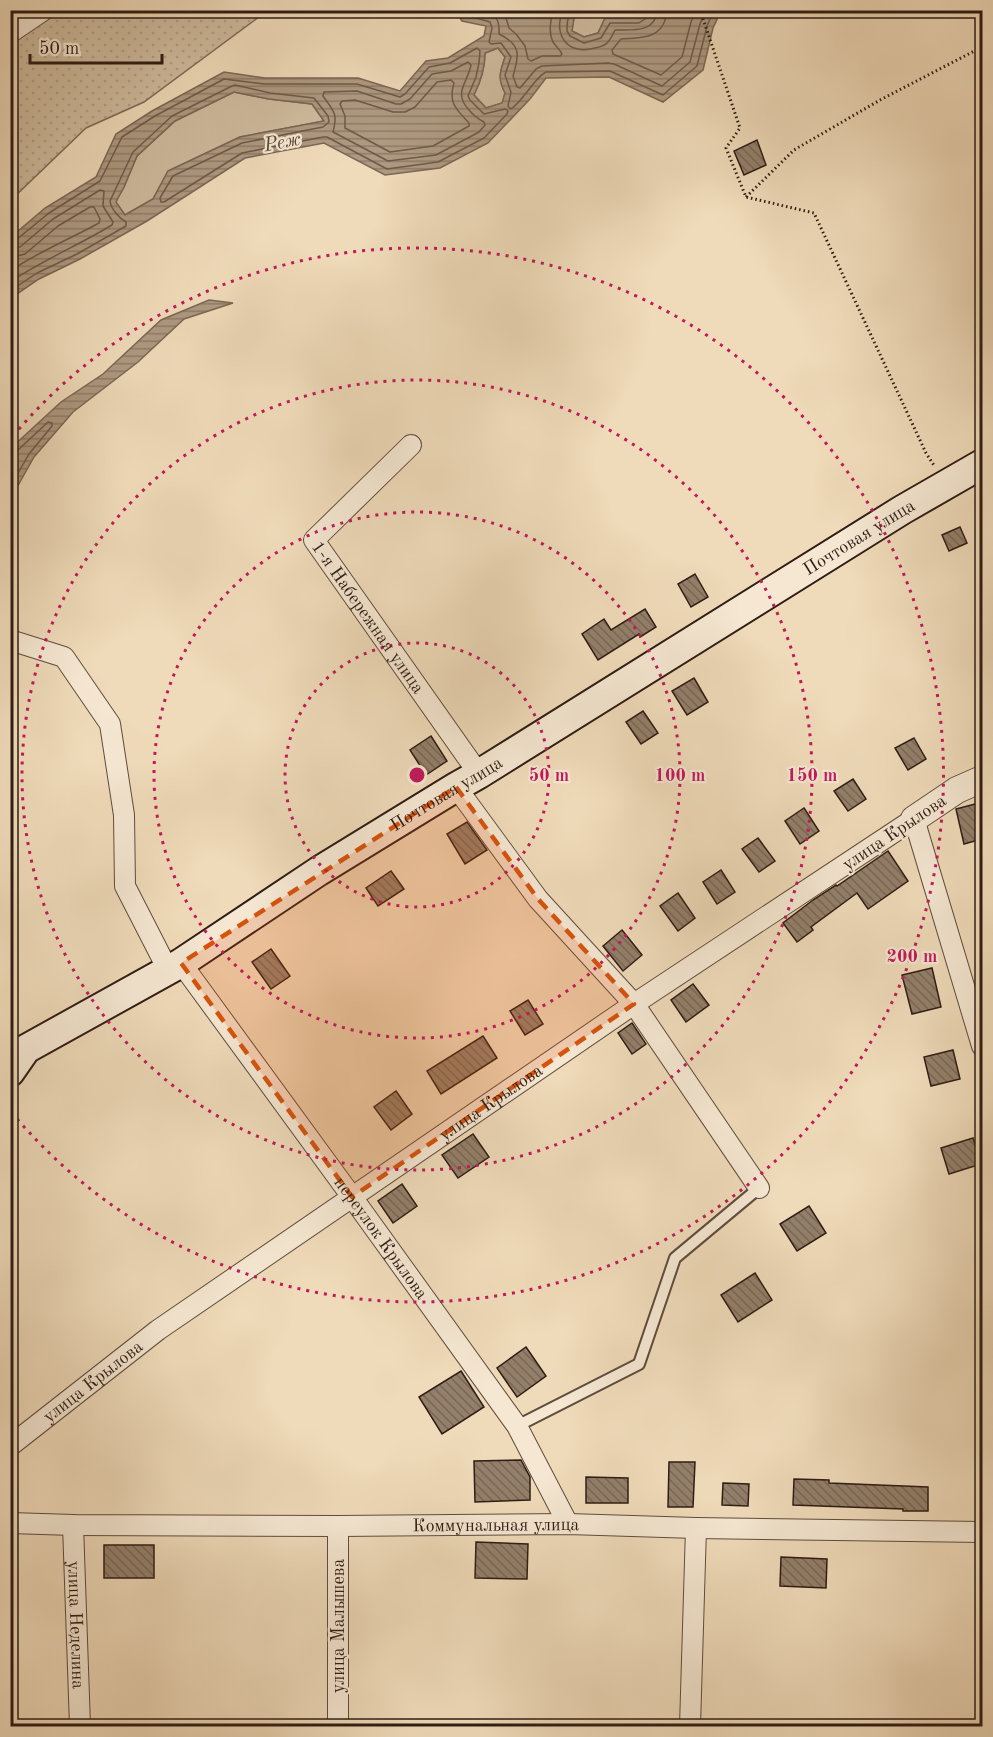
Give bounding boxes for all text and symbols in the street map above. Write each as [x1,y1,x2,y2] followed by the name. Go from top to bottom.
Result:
[30,27,162,65] scale bar
[39,40,79,58] text: 50 m
[261,130,303,157] water label: Реж
[800,497,918,579] street label: Почтовая улица
[308,538,427,697] street label: 1-я Набережная улица
[387,754,506,835] street label: Почтовая улица
[407,765,427,785] centre of rings
[529,767,569,785] text: 50 m
[655,767,705,785] text: 100 m
[787,767,837,785] text: 150 m
[839,792,950,874] street label: улица Крылова
[887,948,937,966] text: 200 m
[436,1061,546,1145] street label: улица Крылова
[330,1174,431,1303] street label: переулок Крылова
[40,1338,147,1426] street label: улица Крылова
[412,1516,580,1535] street label: Коммунальная улица
[330,1559,348,1693] street label: улица Малышева
[64,1561,87,1689] street label: улица Неделина

